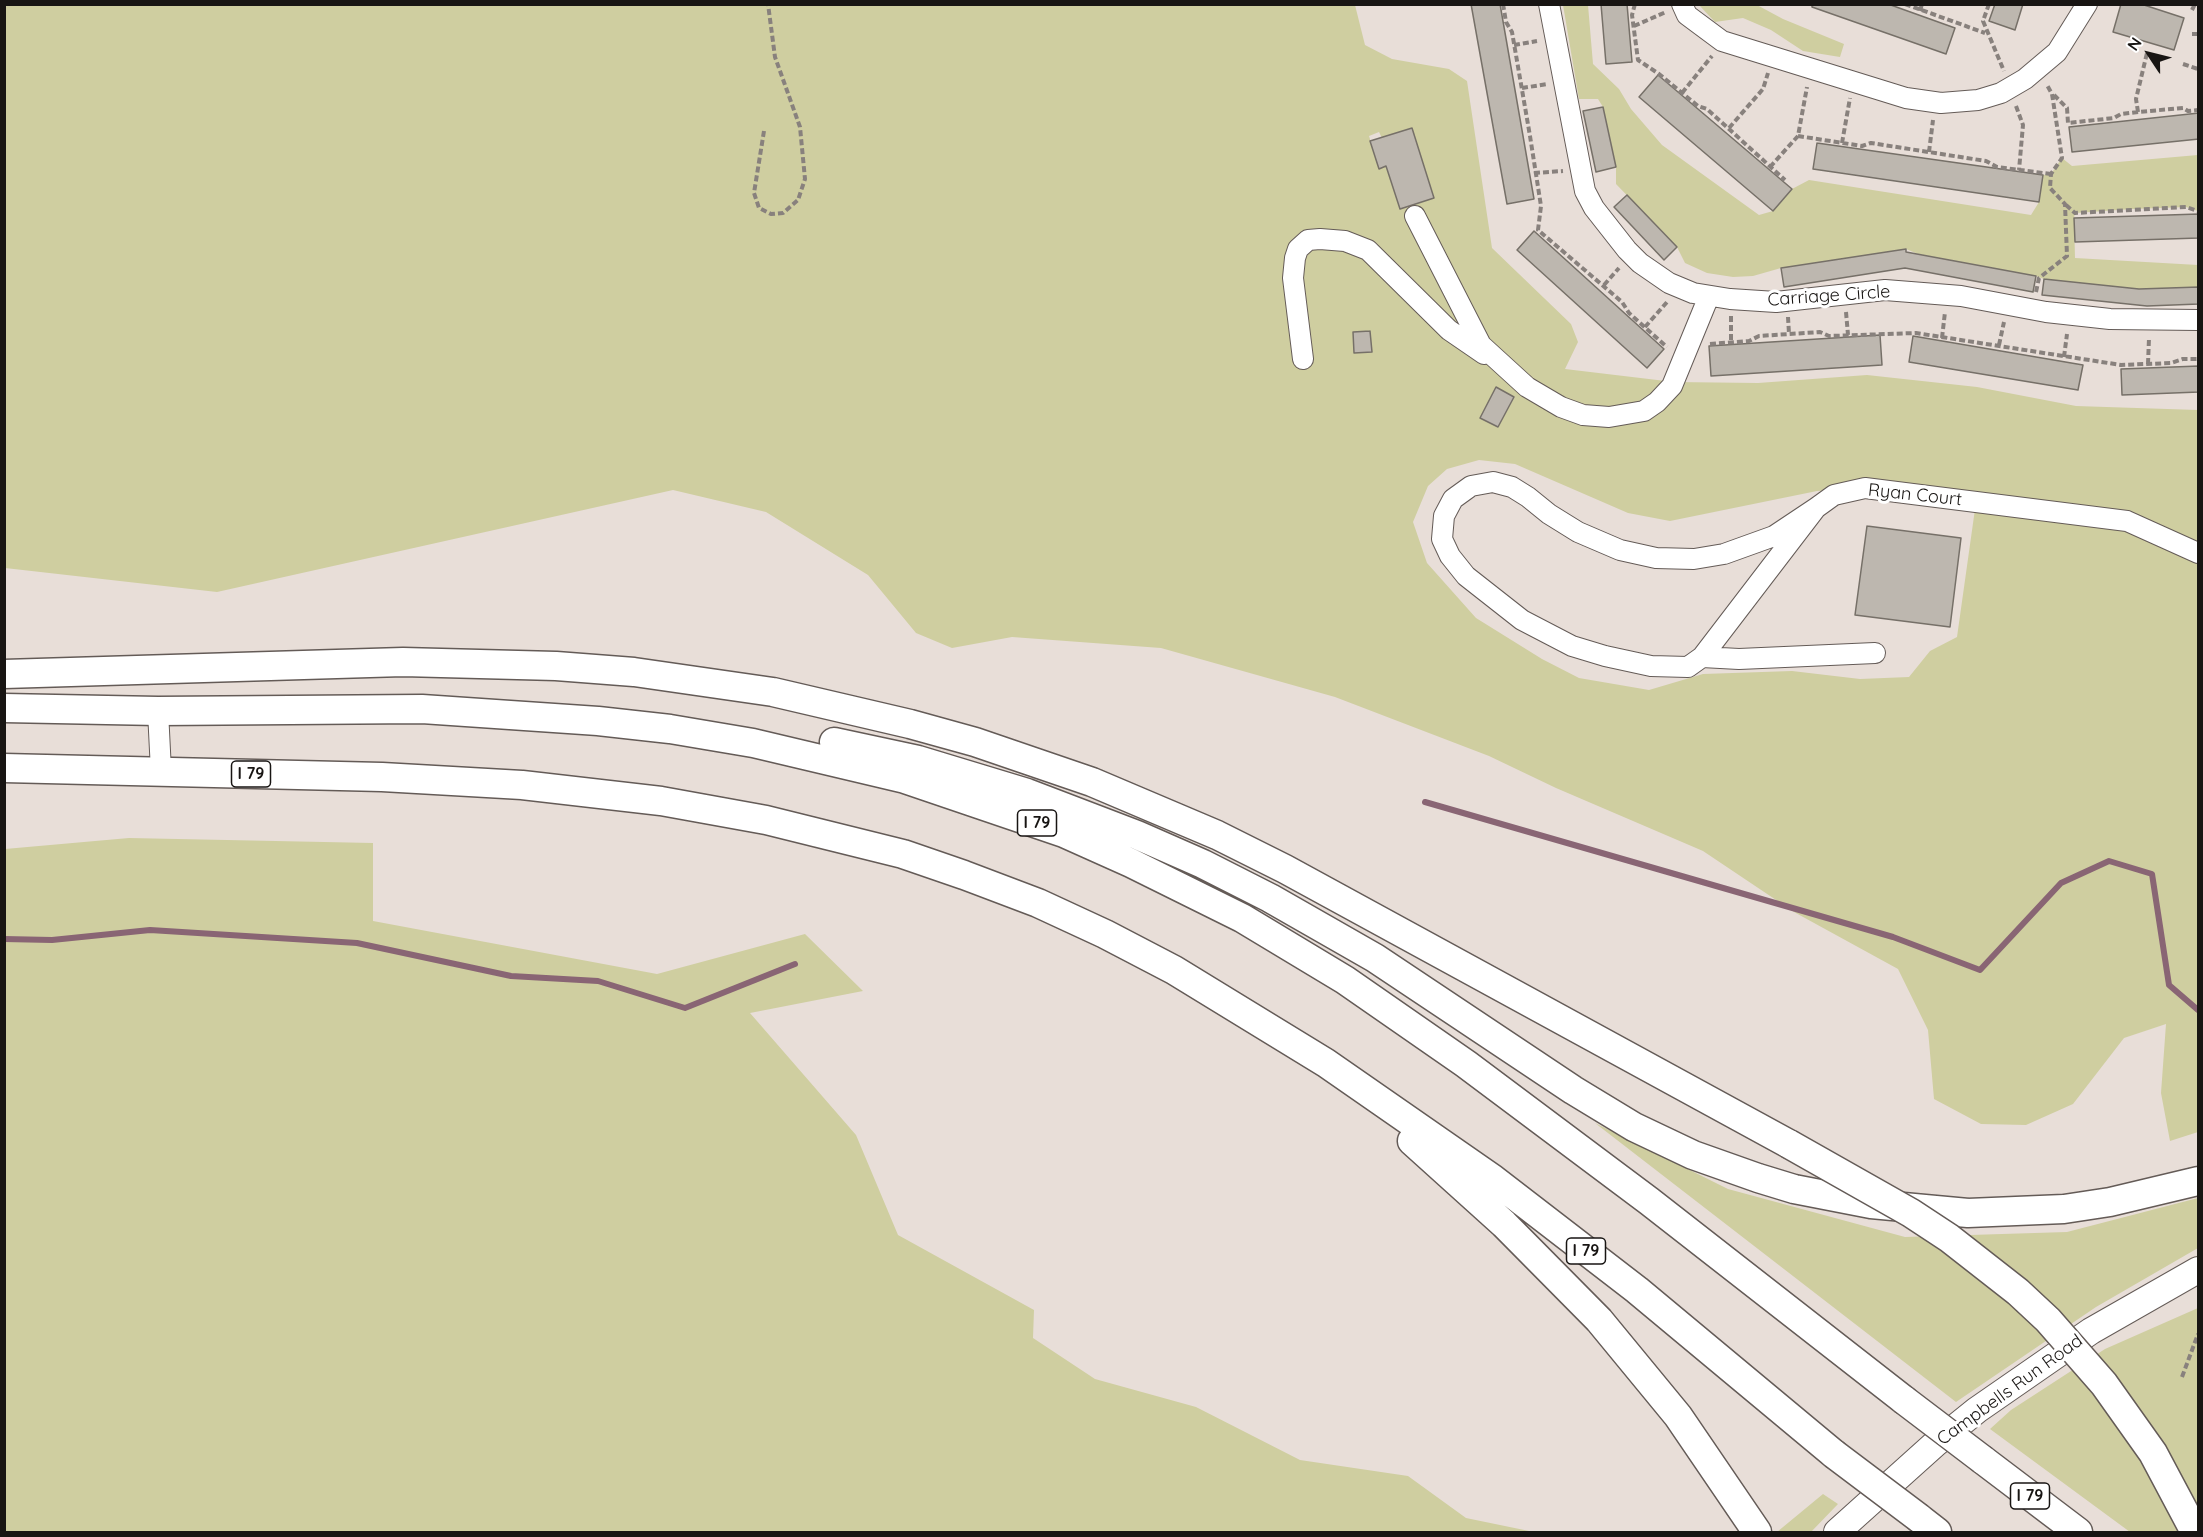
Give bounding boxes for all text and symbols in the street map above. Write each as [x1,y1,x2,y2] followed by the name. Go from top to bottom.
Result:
[2119,24,2179,84] north arrow
[2123,33,2146,54] text: N
[1767,281,1891,311] street label: Carriage Circle
[1867,479,1963,511] street label: Ryan Court
[232,761,270,787] road number: I 79
[1018,810,1056,836] road number: I 79
[1566,1238,1606,1264] road number: I 79
[1933,1330,2087,1450] street label: Campbells Run Road
[2010,1483,2050,1509] road number: I 79

